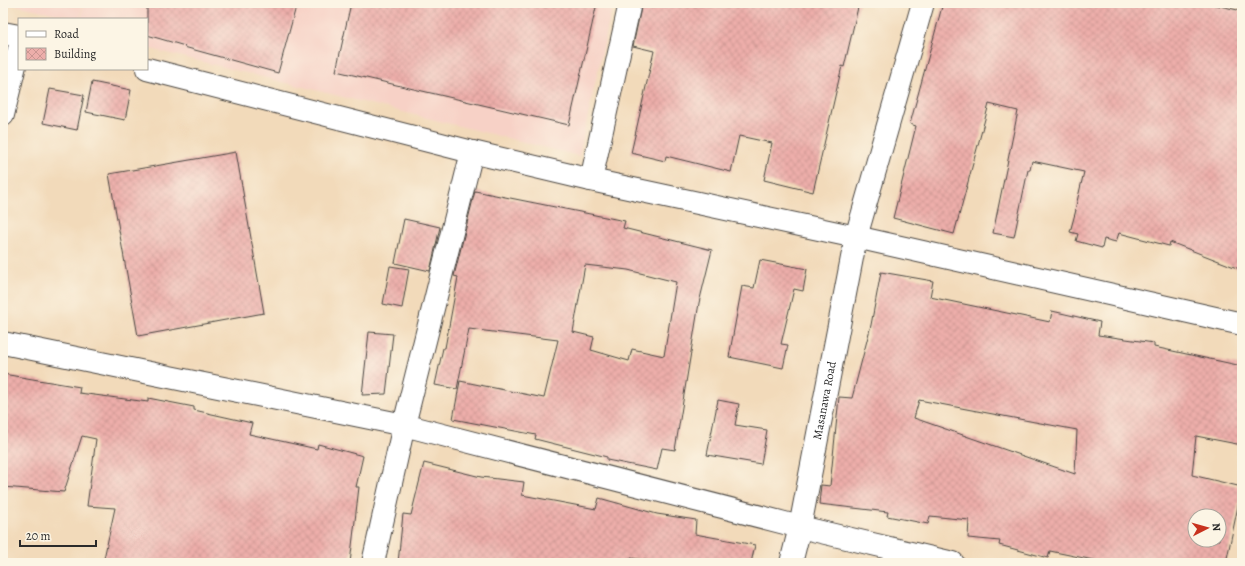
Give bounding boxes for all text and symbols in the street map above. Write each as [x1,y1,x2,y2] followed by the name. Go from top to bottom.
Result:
[18,18,148,70] legend
[54,26,80,42] text: Road
[54,46,96,62] text: Building
[809,359,840,441] street label: Masanawa Road
[1187,508,1227,548] north arrow
[20,522,96,548] scale bar
[1209,522,1224,532] text: N
[26,528,50,544] text: 20 m

